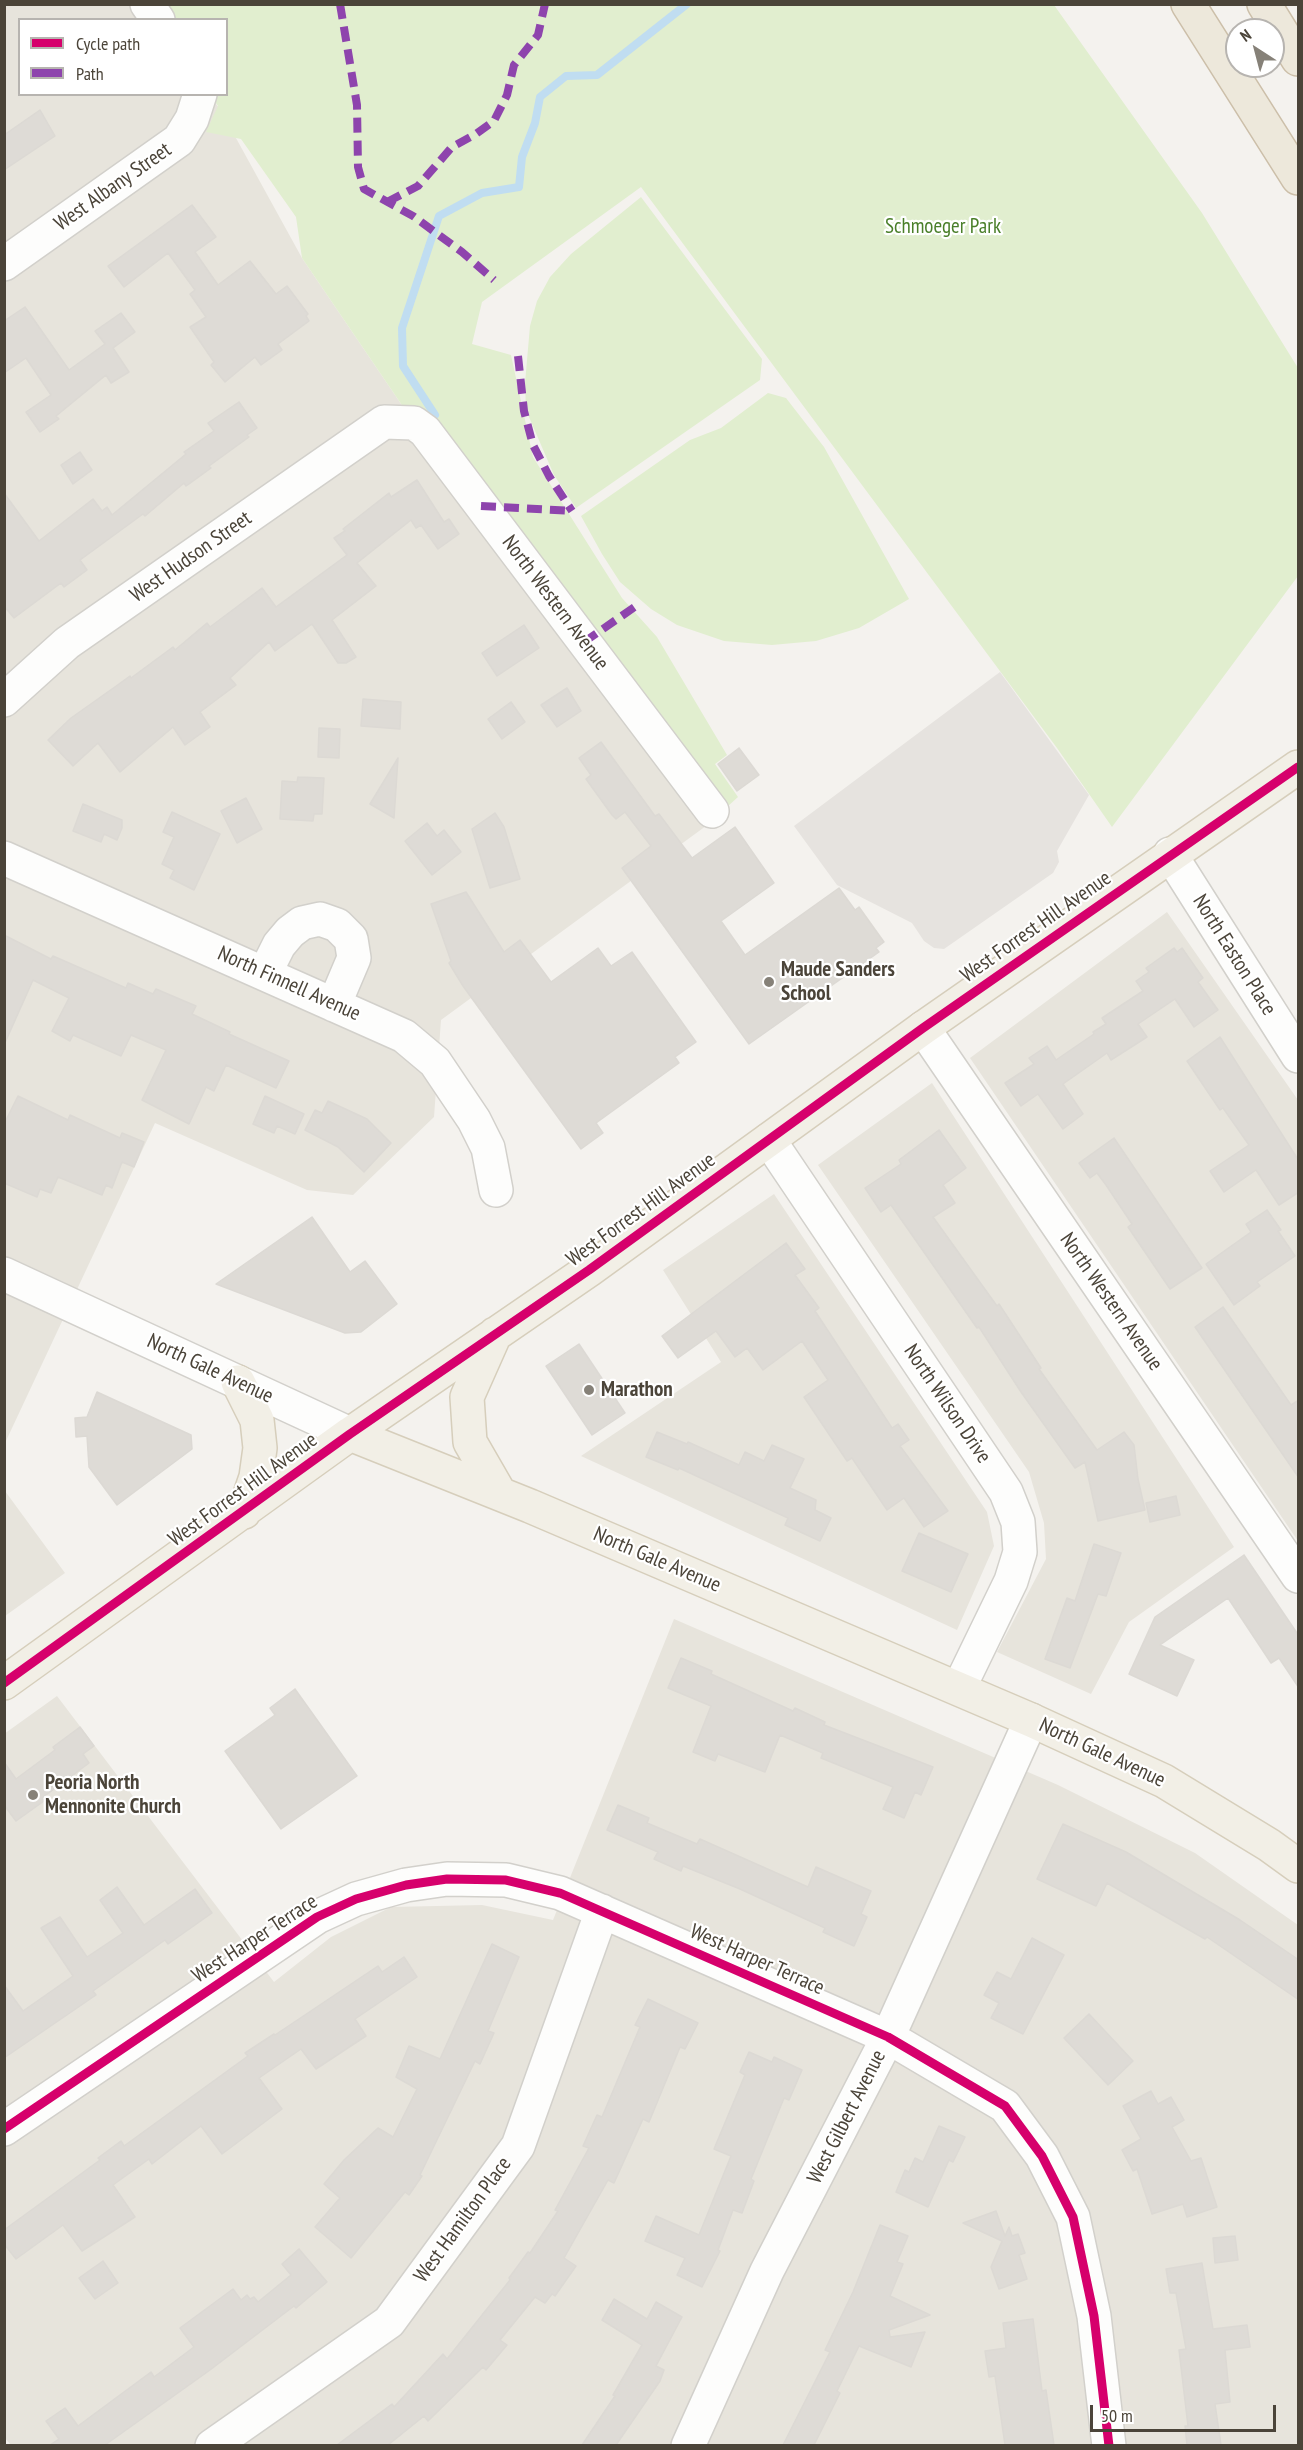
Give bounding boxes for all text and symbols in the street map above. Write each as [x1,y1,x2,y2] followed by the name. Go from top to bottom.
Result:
[18,18,228,96] legend
[1225,18,1285,78] north arrow
[1236,24,1255,46] text: N
[76,32,140,55] text: Cycle path
[76,62,104,85] text: Path
[50,137,176,237] street label: West Albany Street
[885,214,1001,240] park label: Schmoeger Park
[126,506,256,608] street label: West Hudson Street
[496,531,614,675] street label: North Western Avenue
[956,866,1116,988] street label: West Forrest Hill Avenue
[1187,890,1281,1020] street label: North Easton Place
[214,941,364,1027] street label: North Finnell Avenue
[781,957,895,1007] place label: Maude Sanders School
[762,975,776,989] marker: Maude Sanders School
[562,1148,720,1272] street label: West Forrest Hill Avenue
[1054,1228,1168,1376] street label: North Western Avenue
[143,1329,277,1409] street label: North Gale Avenue
[898,1340,996,1468] street label: North Wilson Drive
[601,1377,673,1403] place label: Marathon
[582,1383,596,1397] marker: Marathon
[164,1428,322,1552] street label: West Forrest Hill Avenue
[590,1522,724,1598] street label: North Gale Avenue
[1035,1713,1169,1793] street label: North Gale Avenue
[45,1770,181,1820] place label: Peoria North Mennonite Church
[26,1788,40,1802] marker: Peoria North Mennonite Church
[188,1889,322,1989] street label: West Harper Terrace
[686,1919,828,2001] street label: West Harper Terrace
[803,2046,891,2188] street label: West Gilbert Avenue
[409,2152,517,2288] street label: West Hamilton Place
[1093,2393,1279,2431] scale bar
[1101,2404,1133,2427] text: 50 m

